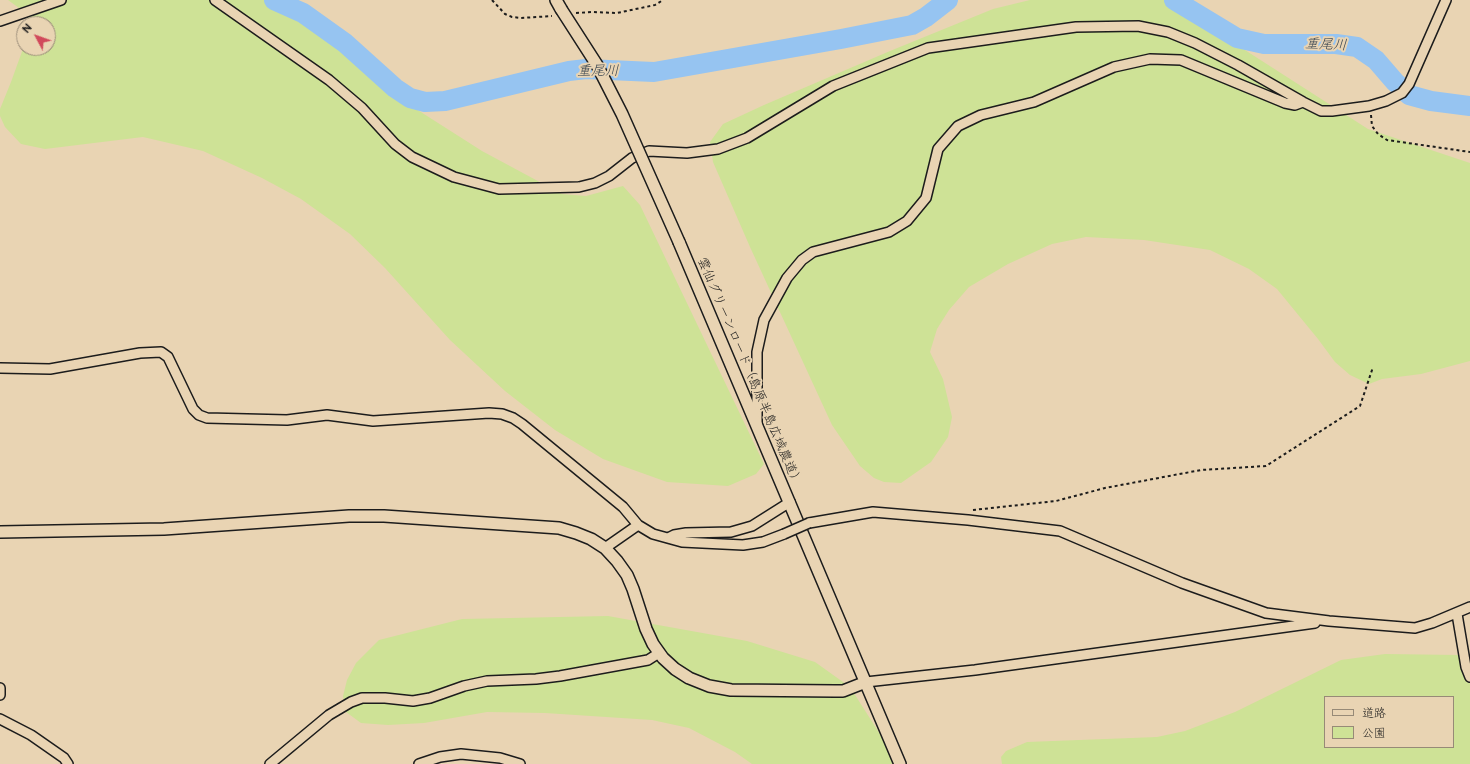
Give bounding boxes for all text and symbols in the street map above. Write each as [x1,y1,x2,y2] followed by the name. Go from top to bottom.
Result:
[16,16,56,56] north arrow
[20,21,35,36] text: N
[1305,36,1347,54] water label: 重尾川
[577,63,619,79] water label: 重尾川
[694,255,804,489] street label: 雲仙グリーンロード（島原半島広域農道）
[1324,696,1454,748] legend
[1362,706,1386,721] text: 道路
[1362,726,1386,741] text: 公園

